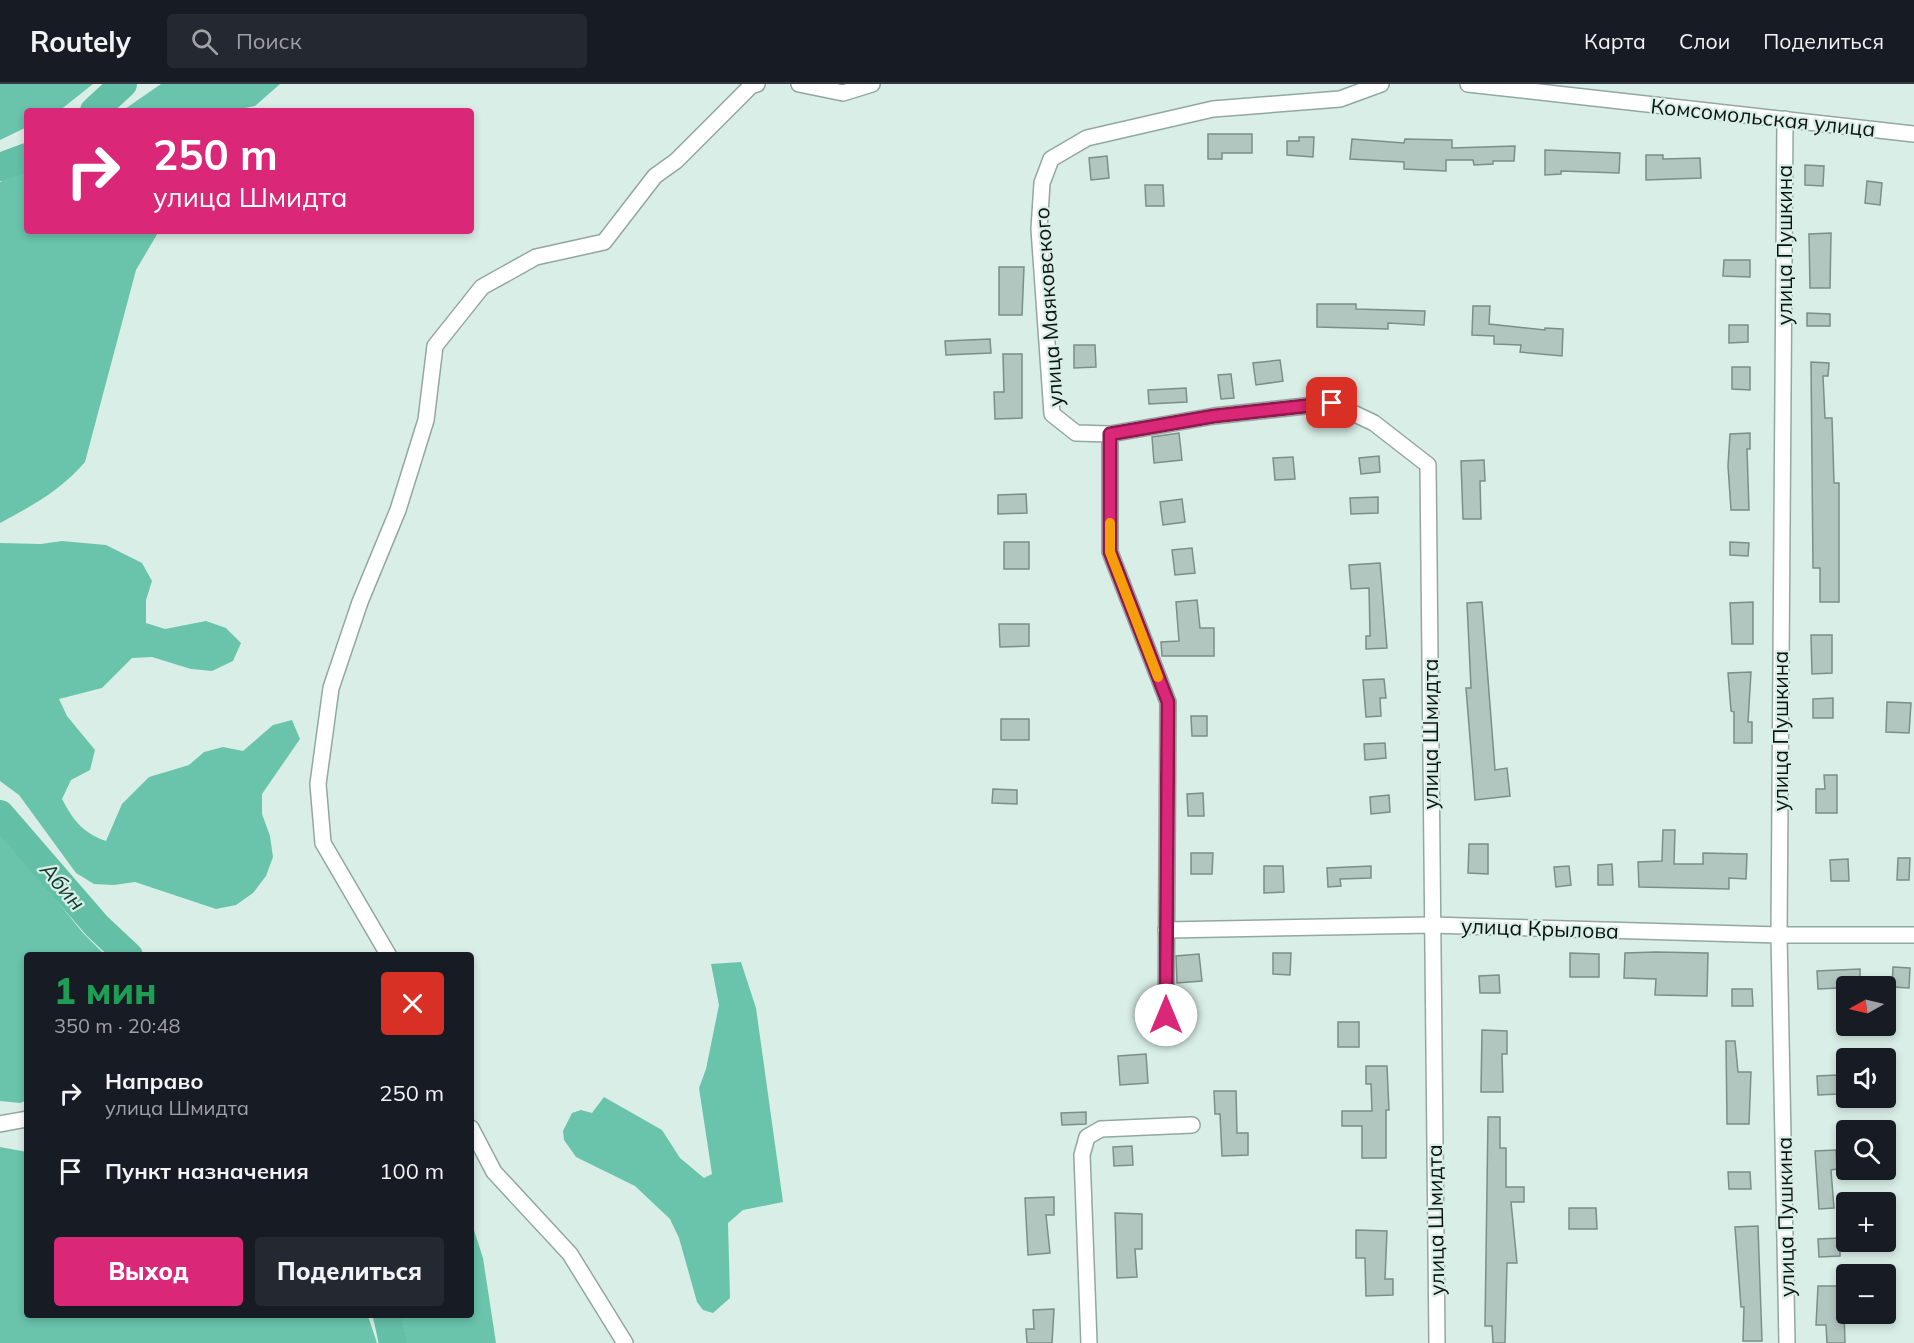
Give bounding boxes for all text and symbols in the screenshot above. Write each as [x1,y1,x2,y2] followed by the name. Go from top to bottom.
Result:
[167,14,587,68] search box
[30,24,131,59] text: Routely
[188,25,221,58] icon: search
[236,27,302,55] text: Поиск
[1584,28,1646,54] text: Карта
[1679,28,1730,54] text: Слои
[1763,28,1884,54] text: Поделиться
[1649,92,1877,142] street label: Комсомольская улица
[153,128,278,181] text: 250 m
[54,132,132,210] icon: right
[1771,165,1797,325] street label: улица Пушкина
[153,180,347,214] text: улица Шмидта
[1028,206,1068,408] street label: улица Маяковского
[1306,377,1357,428] pin
[1315,386,1348,419] icon: arrive
[1767,651,1793,811] street label: улица Пушкина
[1417,658,1443,810] street label: улица Шмидта
[34,855,92,916] water label: Абин
[1461,912,1619,944] street label: улица Крылова
[54,968,157,1013] text: 1 мин
[381,972,444,1035] button: close
[1836,976,1896,1036] north arrow
[1836,976,1896,1324] map controls
[1134,983,1198,1047] position arrow
[54,1013,180,1038] text: 350 m · 20:48
[1836,1048,1896,1108] button: sound
[105,1067,203,1095] text: Направо
[54,1077,87,1110] icon: right
[379,1079,444,1107] text: 250 m
[105,1095,249,1120] text: улица Шмидта
[1836,1120,1896,1180] button: search
[1771,1137,1799,1297] street label: улица Пушкина
[1421,1144,1449,1296] street label: улица Шмидта
[54,1155,87,1188] icon: arrive
[105,1157,309,1185] text: Пункт назначения
[379,1157,444,1185] text: 100 m
[1836,1192,1896,1252] button: +
[54,1237,243,1306] button: Выход
[255,1237,444,1306] button: Поделиться
[1836,1264,1896,1324] button: −

